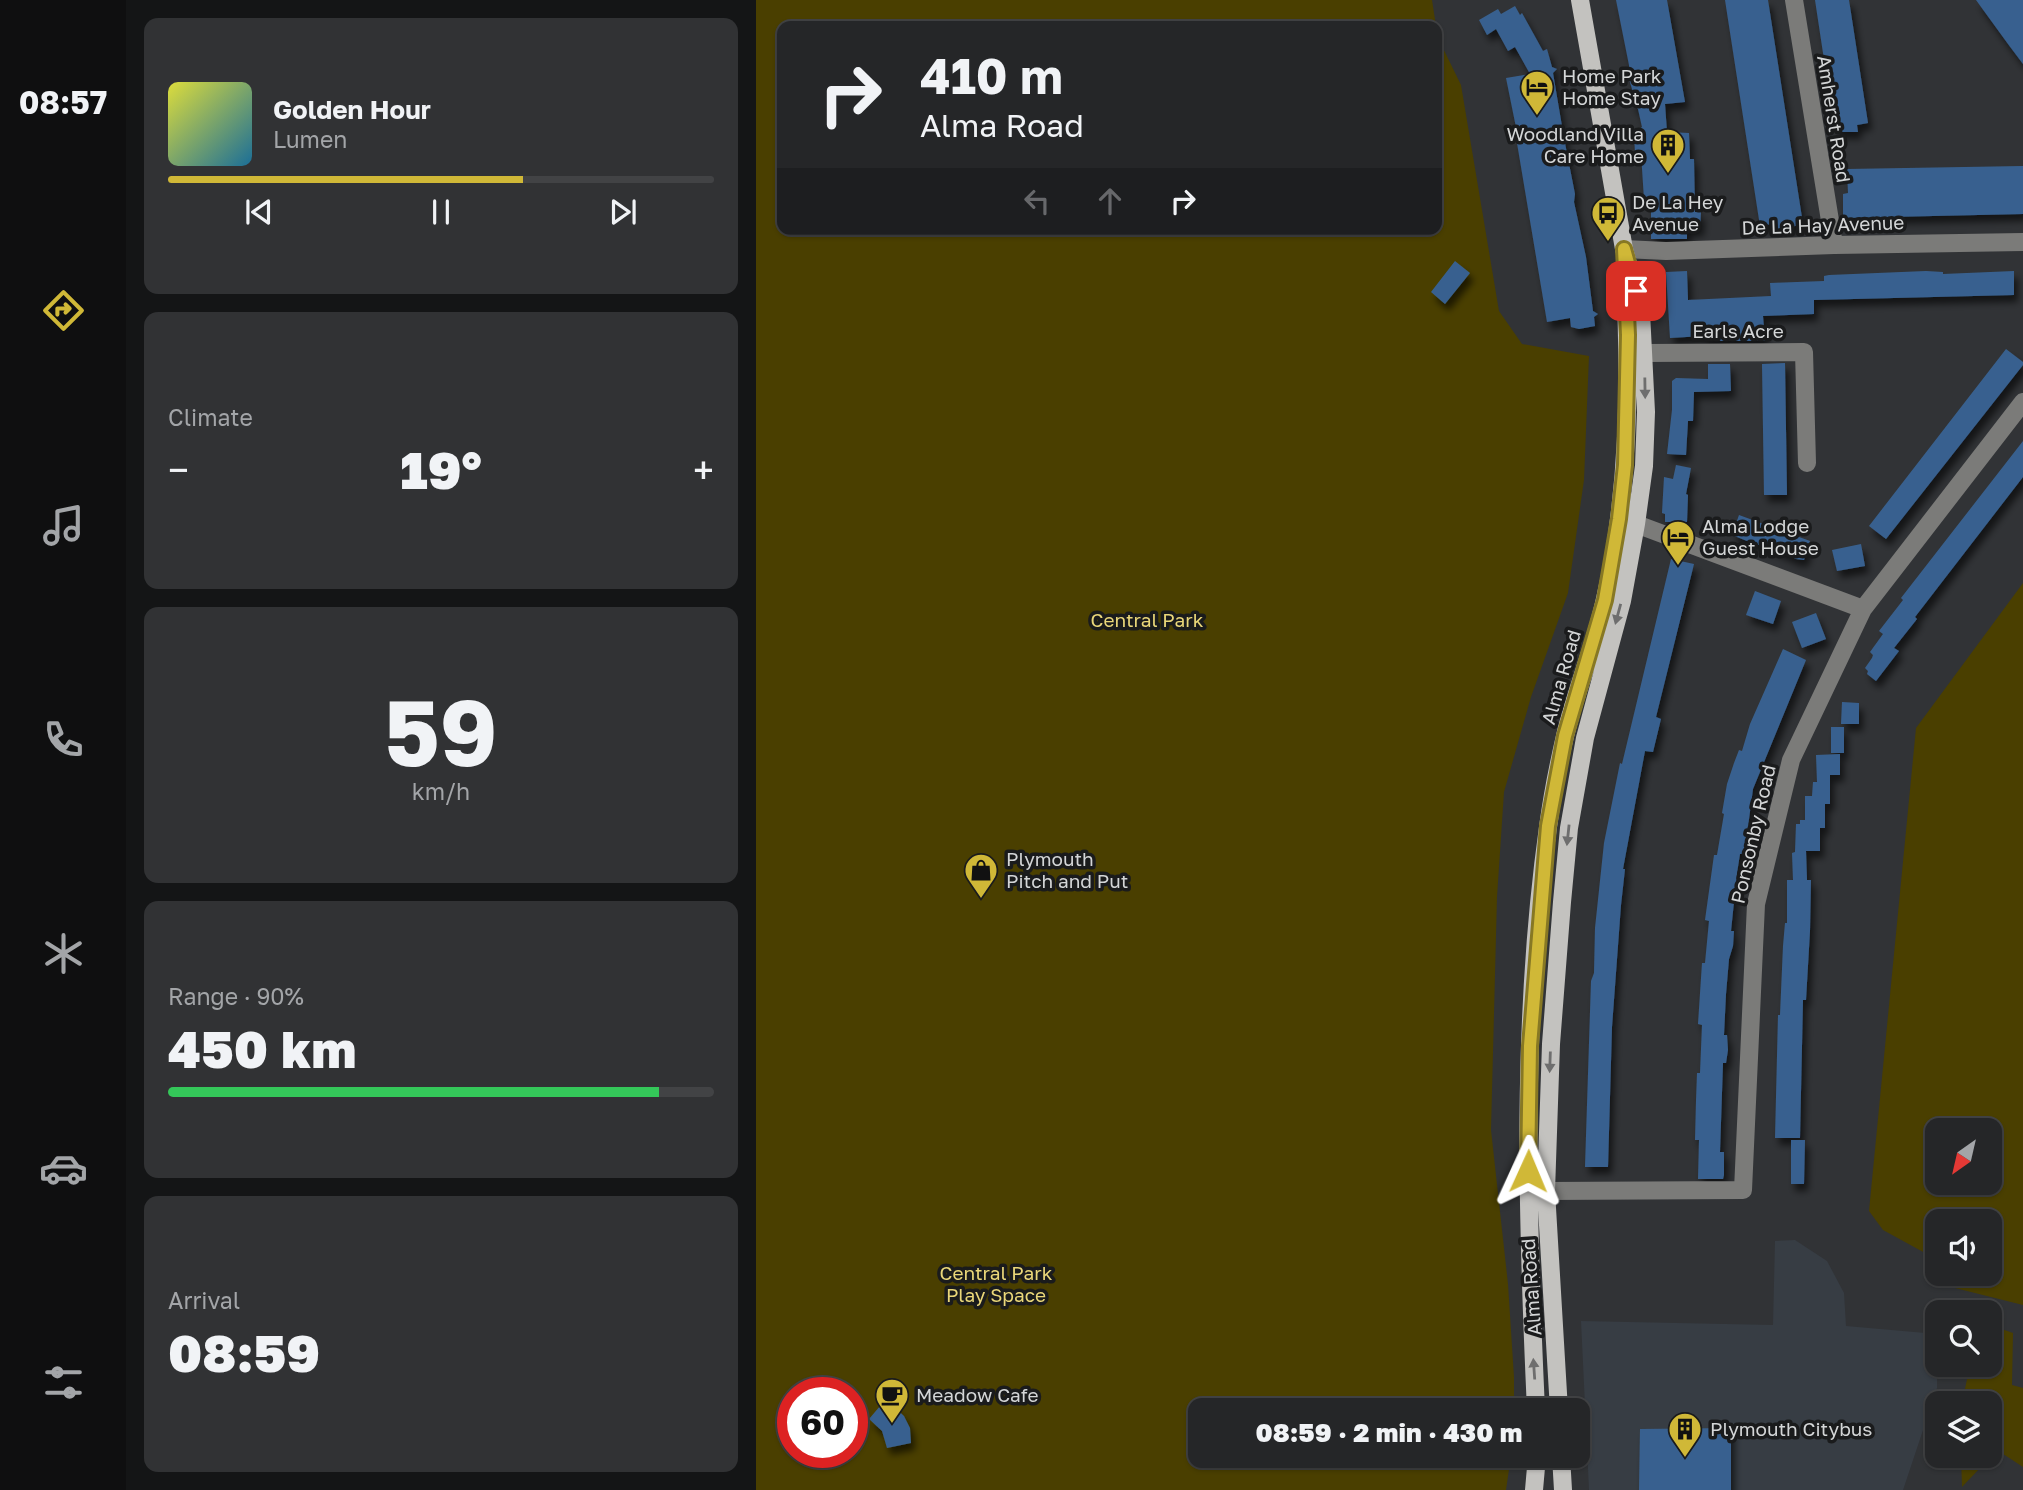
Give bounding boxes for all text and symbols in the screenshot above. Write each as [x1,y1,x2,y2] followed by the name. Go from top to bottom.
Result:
[920,46,1063,105] text: 410 m
[805,49,896,140] icon: right
[1813,54,1856,184] street label: Amherst Road
[1562,64,1662,109] place label: Home Park Home Stay
[1518,68,1556,117] hotel icon: Home Park Home Stay
[19,83,107,121] text: 08:57
[273,94,431,125] text: Golden Hour
[920,106,1084,144] text: Alma Road
[1506,122,1644,167] place label: Woodland Villa Care Home
[273,125,347,153] text: Lumen
[1649,126,1687,175] building icon: Woodland Villa Care Home
[1018,182,1056,220] icon: left
[1091,182,1129,220] icon: ahead
[1164,182,1202,220] icon: right
[1632,190,1724,235] place label: De La Hey Avenue
[240,193,278,231] icon: previous
[422,193,460,231] icon: pause
[604,193,642,231] icon: next
[1589,194,1627,243] bus stop icon: De La Hey Avenue
[1741,210,1905,239] street label: De La Hay Avenue
[1606,261,1666,321] pin
[1617,272,1655,310] icon: arrive
[39,286,88,335] icon: directions
[1692,319,1784,342] street label: Earls Acre
[1640,378,1651,400] one-way arrow
[168,403,253,431] text: Climate
[400,438,482,500] text: 19°
[168,447,189,492] text: −
[693,447,714,492] text: +
[39,501,88,550] icon: music
[1702,514,1819,559] place label: Alma Lodge Guest House
[1659,518,1697,567] hotel icon: Alma Lodge Guest House
[1612,603,1623,625] one-way arrow
[1091,608,1204,631] park label: Central Park
[1536,627,1585,727] street label: Alma Road
[384,677,498,786] text: 59
[39,715,88,764] icon: phone
[1725,762,1780,906] street label: Ponsonby Road
[412,777,470,805] text: km/h
[1563,824,1574,846] one-way arrow
[1006,847,1128,892] place label: Plymouth Pitch and Put
[962,851,1000,900] shop icon: Plymouth Pitch and Put
[39,929,88,978] icon: climate
[168,982,304,1010] text: Range · 90%
[168,1017,356,1079] text: 450 km
[1544,1051,1556,1073] one-way arrow
[1925,1118,2002,1195] north arrow
[1925,1118,2002,1468] map controls
[1491,1134,1565,1208] position arrow
[39,1144,88,1193] icon: car
[1925,1209,2002,1286] button: sound
[1516,1238,1545,1336] street label: Alma Road
[940,1261,1053,1306] park label: Central Park Play Space
[168,1286,240,1314] text: Arrival
[1925,1300,2002,1377] button: search
[168,1321,320,1383] text: 08:59
[39,1358,88,1407] icon: filters
[1528,1358,1539,1380] one-way arrow
[873,1376,911,1425] cafe icon: Meadow Cafe
[777,1377,868,1468] speed limit sign: 60
[916,1383,1039,1406] place label: Meadow Cafe
[1925,1391,2002,1468] button: layers
[1666,1410,1704,1459] building icon: Plymouth Citybus
[1256,1417,1522,1448] text: 08:59 · 2 min · 430 m
[1710,1417,1872,1440] place label: Plymouth Citybus

